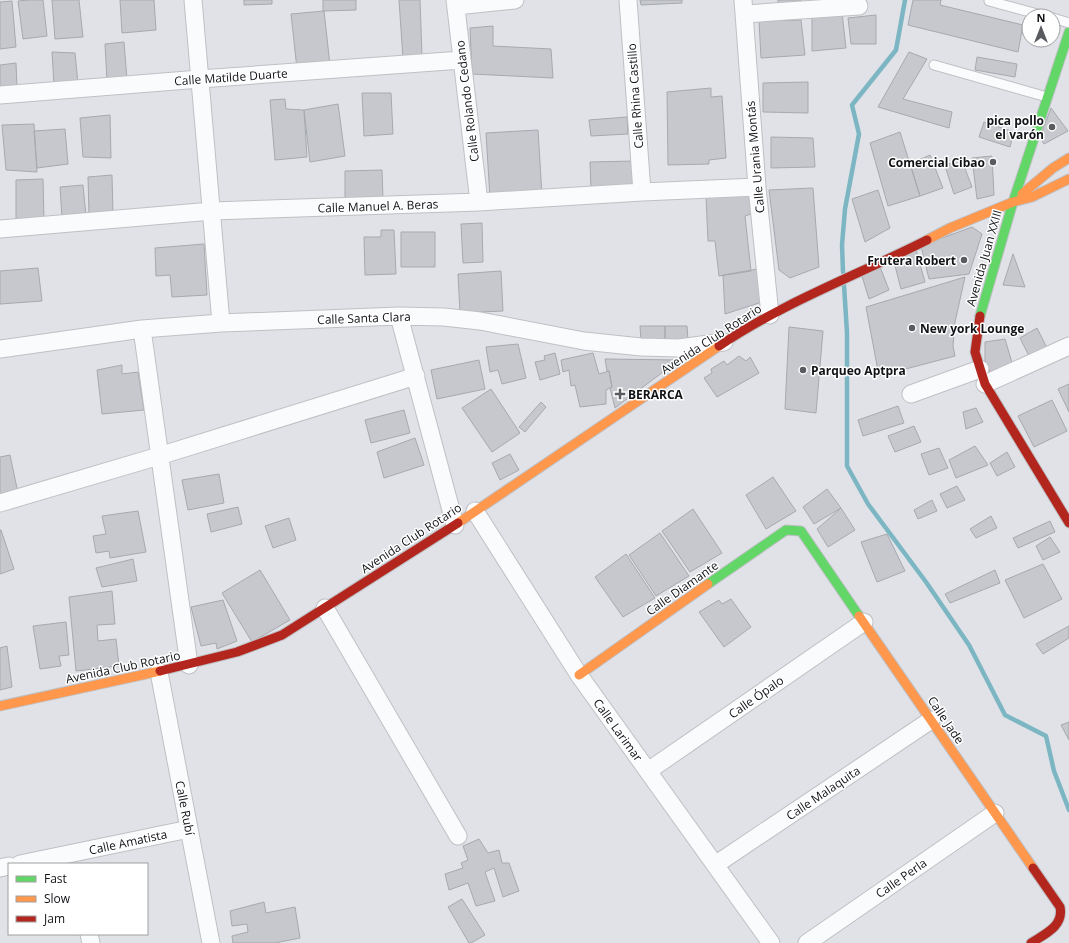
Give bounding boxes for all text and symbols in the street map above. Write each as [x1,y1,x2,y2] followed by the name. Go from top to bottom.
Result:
[1021,8,1061,48] north arrow
[1037,10,1045,25] text: N
[451,39,483,163] street label: Calle Rolando Cedano
[623,43,647,149] street label: Calle Rhina Castillo
[174,65,289,89] street label: Calle Matilde Duarte
[742,100,768,214] street label: Calle Urania Montás
[986,112,1044,143] place label: pica pollo el varón
[1047,122,1057,132] marker: pica pollo el varón
[888,154,985,171] place label: Comercial Cibao
[988,157,998,167] marker: Comercial Cibao
[317,195,439,217] street label: Calle Manuel A. Beras
[962,208,1006,308] street label: Avenida Juan XXIII
[867,252,956,269] place label: Frutera Robert
[959,255,969,265] marker: Frutera Robert
[657,300,765,378] street label: Avenida Club Rotario
[317,308,411,328] street label: Calle Santa Clara
[920,320,1024,337] place label: New york Lounge
[907,323,917,333] marker: New york Lounge
[811,362,906,379] place label: Parqueo Aptpra
[798,365,808,375] marker: Parqueo Aptpra
[628,386,684,403] place label: BERARCA
[615,389,625,399] marker: BERARCA
[357,499,465,577] street label: Avenida Club Rotario
[642,557,722,619] street label: Calle Diamante
[64,647,182,687] street label: Avenida Club Rotario
[725,672,787,722] street label: Calle Ópalo
[924,693,968,747] street label: Calle Jade
[589,695,647,765] street label: Calle Larimar
[783,762,863,824] street label: Calle Malaquita
[171,779,199,838] street label: Calle Rubí
[87,825,169,859] street label: Calle Amatista
[872,854,930,902] street label: Calle Perla
[8,863,148,935] legend
[44,870,67,887] text: Fast
[44,890,71,907] text: Slow
[43,910,65,927] text: Jam

